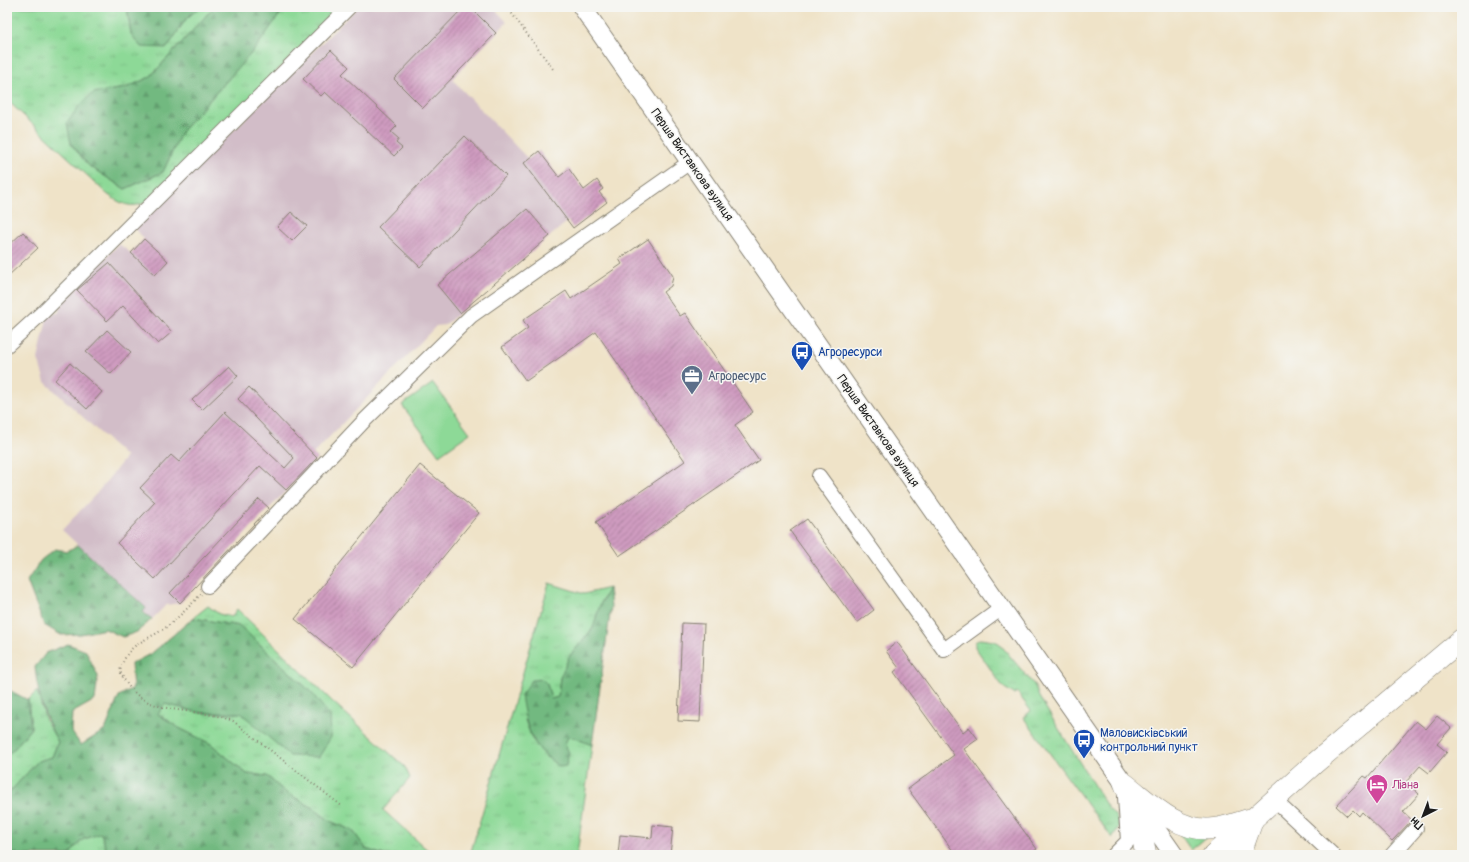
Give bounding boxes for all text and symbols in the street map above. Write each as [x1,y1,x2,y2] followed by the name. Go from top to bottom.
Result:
[648,106,737,224] street label: Перша Виставкова вулиця
[789,339,815,372] bus stop icon: Агроресурси
[818,345,883,360] place label: Агроресурси
[679,363,705,396] office icon: Агроресурс
[708,369,767,384] place label: Агроресурс
[834,372,923,490] street label: Перша Виставкова вулиця
[1100,726,1198,755] place label: Маловисківський контрольний пункт
[1071,727,1097,760] bus stop icon: Маловисківський контрольний пункт
[1364,772,1390,805] hotel icon: Ліана
[1391,778,1419,793] place label: Ліана
[1403,796,1443,836] north arrow
[1407,814,1425,832] text: Пн

